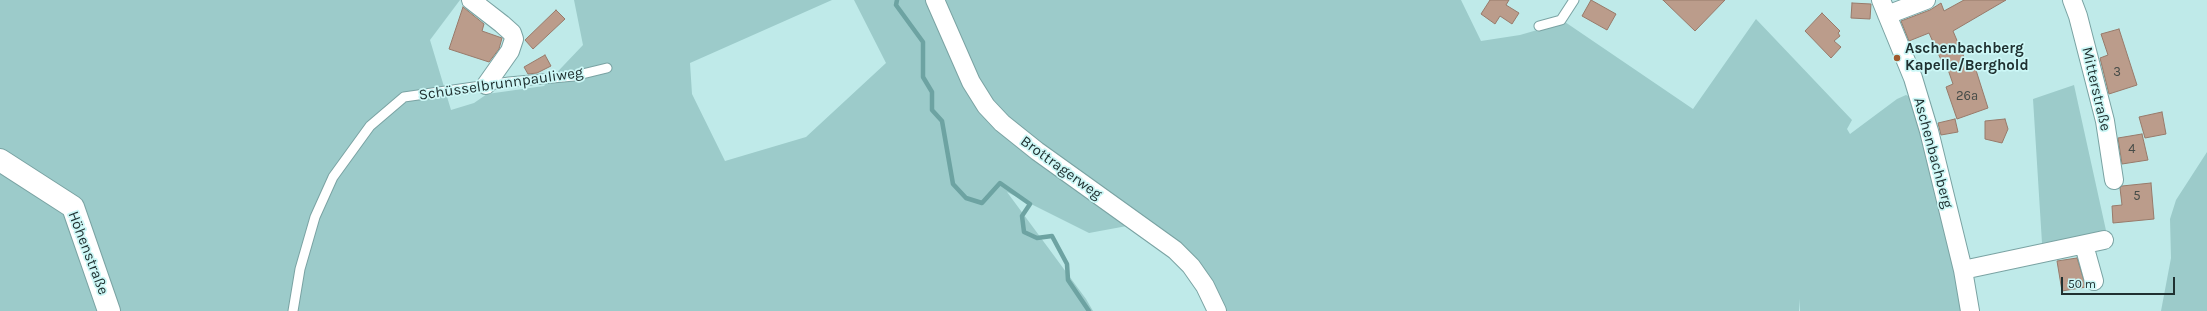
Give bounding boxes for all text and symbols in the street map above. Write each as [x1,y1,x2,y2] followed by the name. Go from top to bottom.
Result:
[1905,40,2029,75] place label: Aschenbachberg Kapelle/Berghold
[2078,45,2114,133] street label: Mitterstraße
[1892,53,1902,63] marker: Aschenbachberg Kapelle/Berghold
[418,64,584,104] street label: Schüsselbrunnpauliweg
[2113,64,2121,80] house number: 3
[1956,88,1978,104] house number: 26a
[1910,96,1956,210] street label: Aschenbachberg
[1017,132,1105,204] street label: Brottragerweg
[2128,141,2136,157] house number: 4
[2133,188,2141,204] house number: 5
[64,209,112,297] street label: Höhenstraße
[2063,269,2177,295] scale bar
[2068,277,2096,291] text: 50 m

